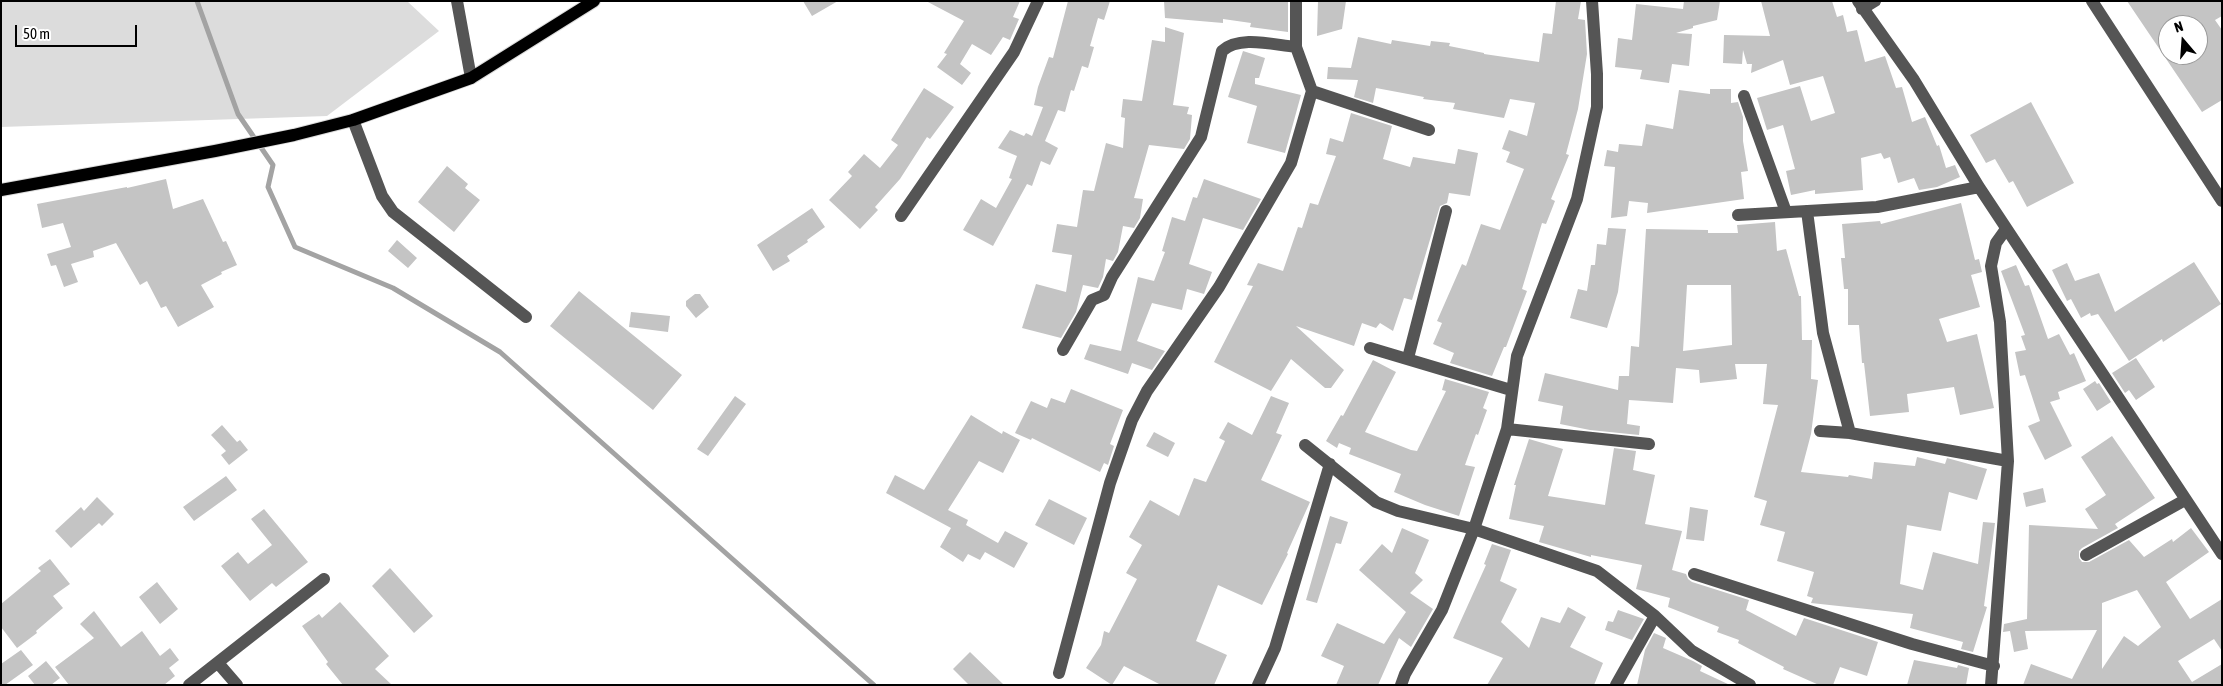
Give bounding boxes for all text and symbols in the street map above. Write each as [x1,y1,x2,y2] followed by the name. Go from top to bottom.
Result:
[18,15,140,47] scale bar
[2158,15,2208,65] north arrow
[2172,18,2185,36] text: N
[23,25,50,42] text: 50 m

